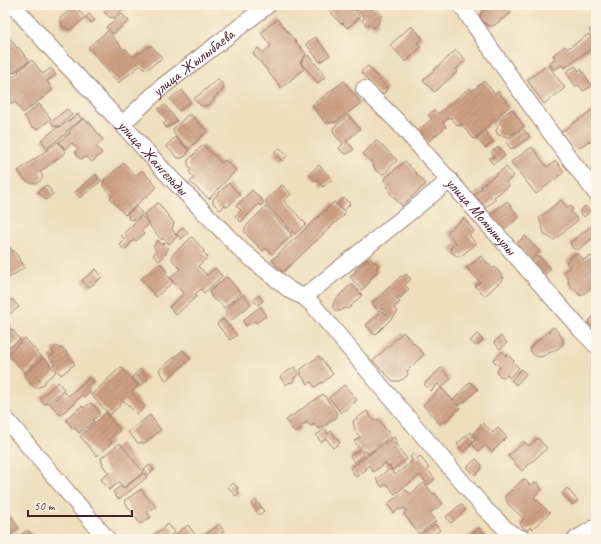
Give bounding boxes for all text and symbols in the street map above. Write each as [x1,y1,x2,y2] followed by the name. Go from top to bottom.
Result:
[147,24,240,102] street label: улица Жылыбаева
[113,115,193,201] street label: улица Жангельды
[441,173,521,260] street label: улица Момышулы
[28,492,132,518] scale bar
[34,498,56,514] text: 50 m

